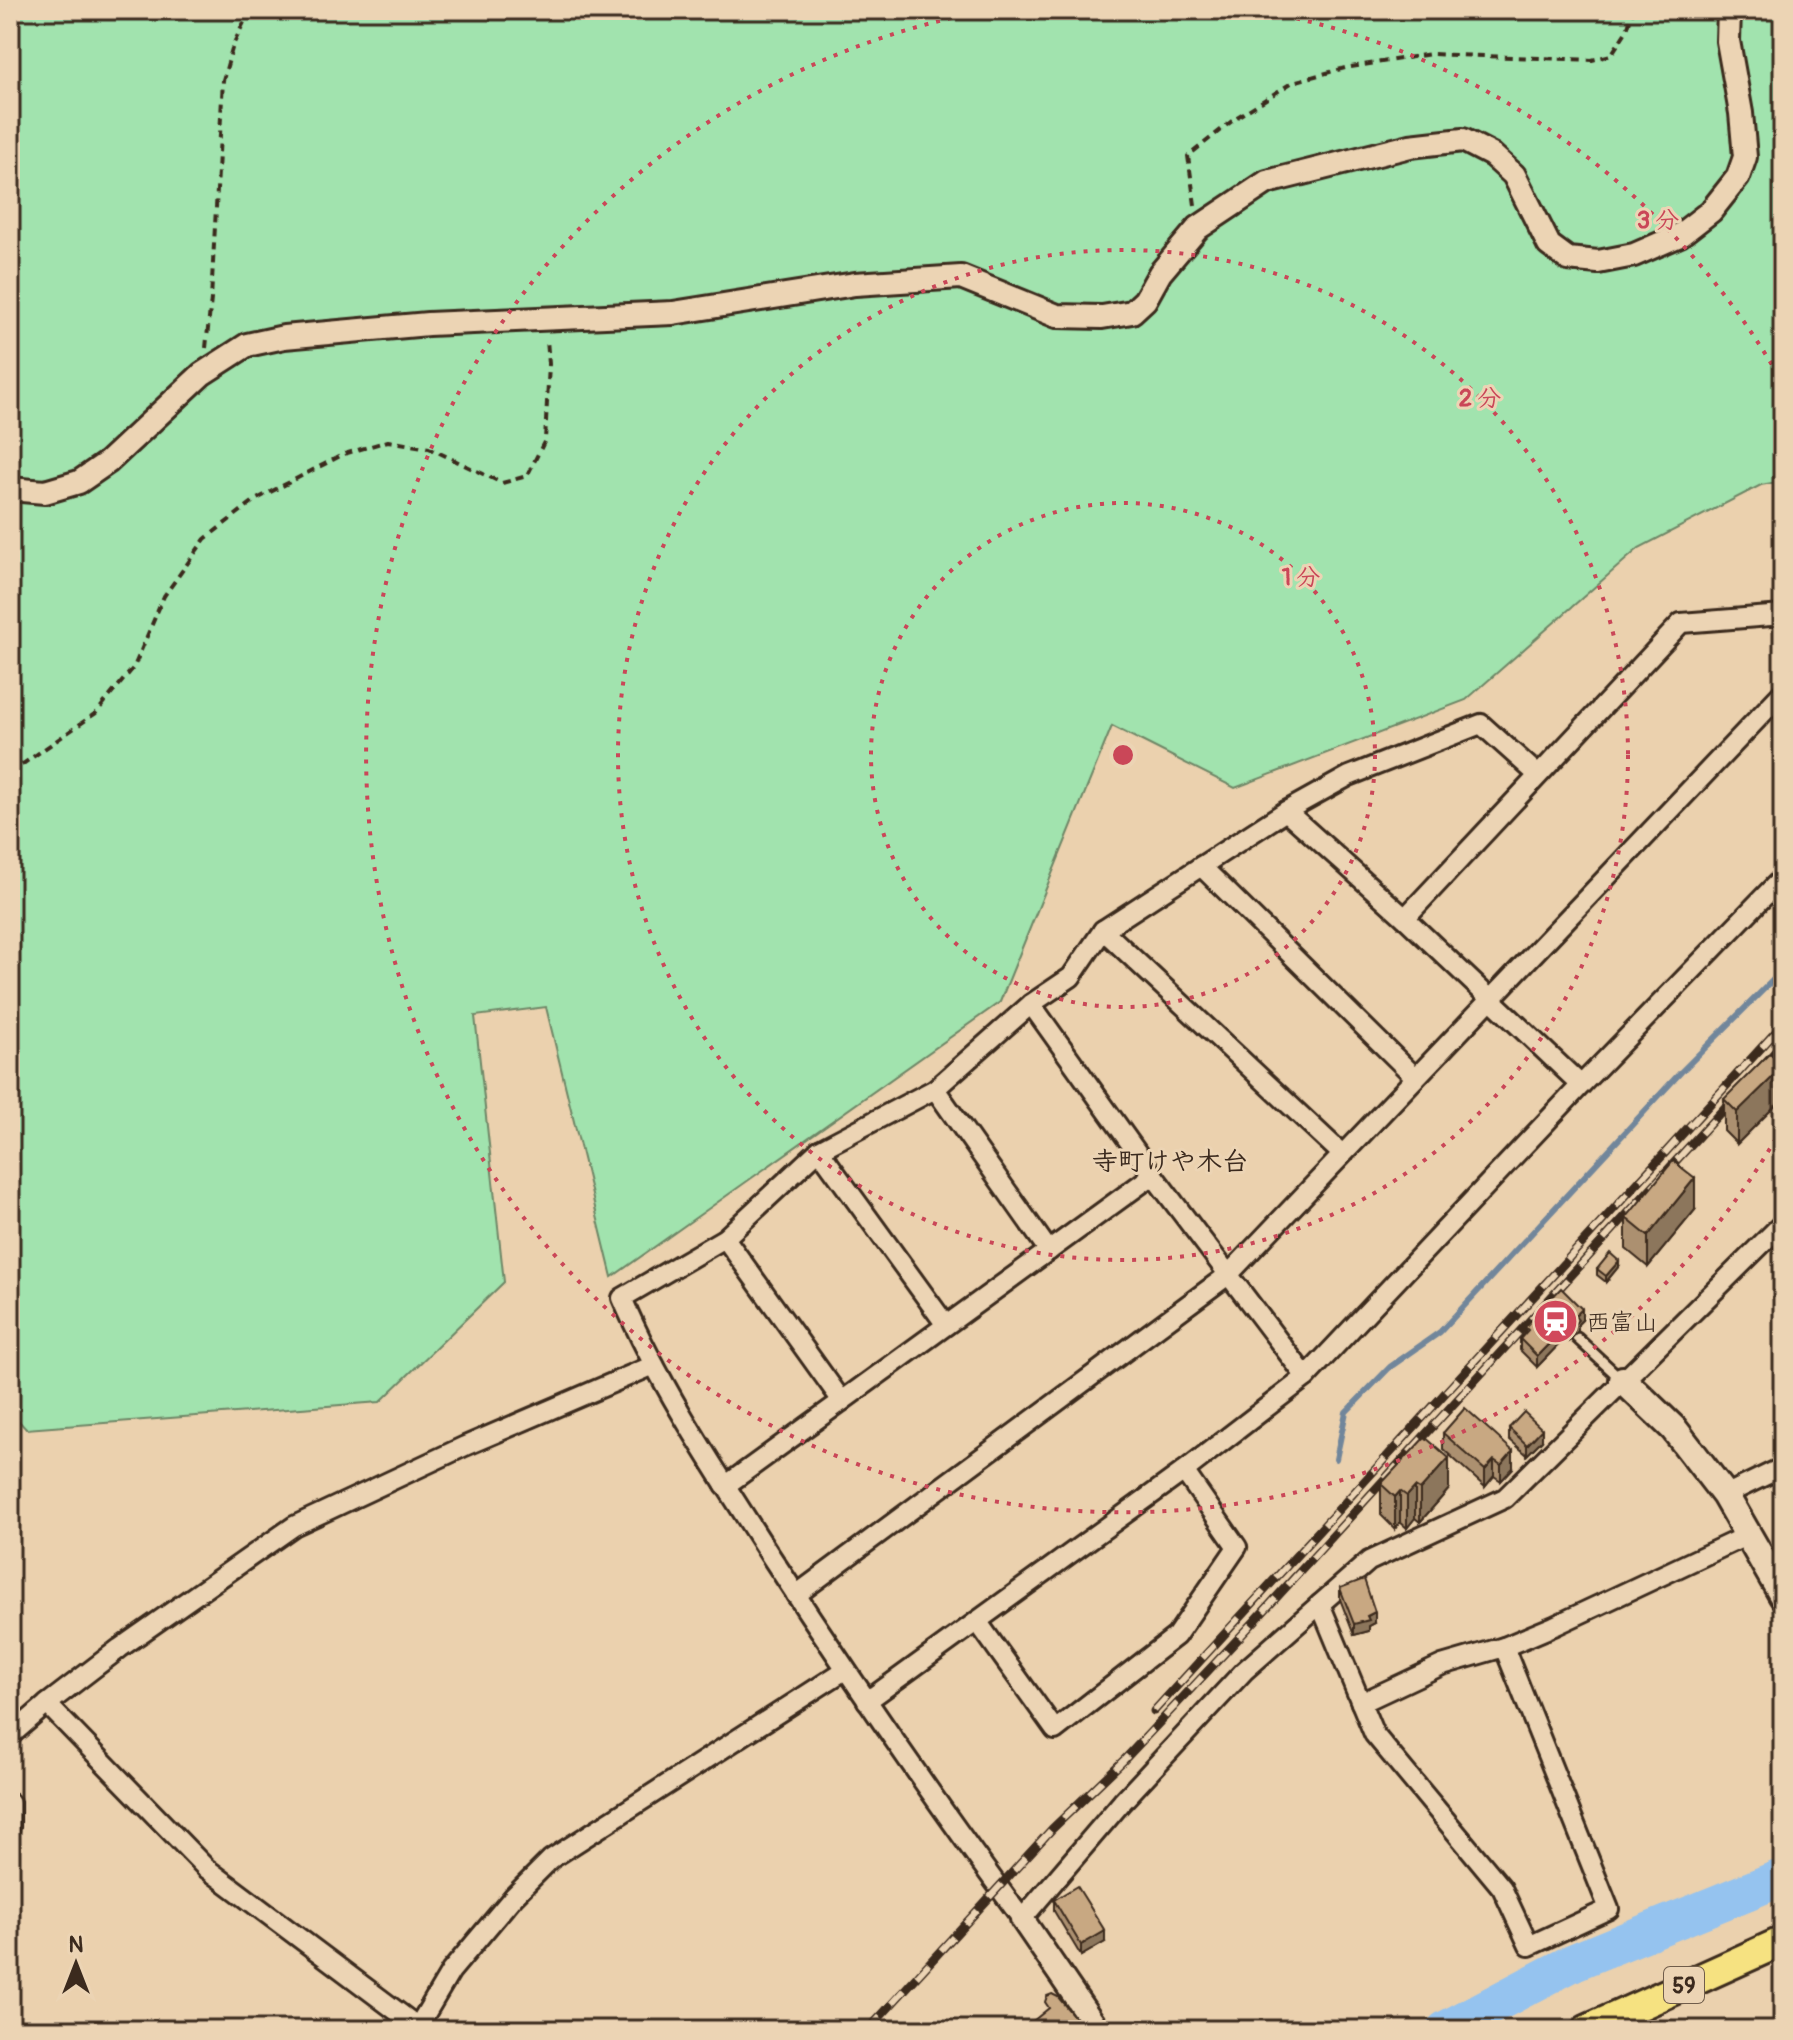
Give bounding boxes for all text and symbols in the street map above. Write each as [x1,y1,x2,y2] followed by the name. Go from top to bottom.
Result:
[1637,206,1679,235] text: 3 分
[1459,384,1501,413] text: 2 分
[1282,563,1320,592] text: 1 分
[1109,741,1137,769] centre of rings
[1092,1146,1248,1178] district label: 寺町けや木台
[1531,1298,1579,1346] station icon: 西富山
[1586,1308,1658,1337] place label: 西富山
[36,1924,116,2004] north arrow
[69,1931,84,1959] text: N
[1664,1967,1704,2003] road number: 59

